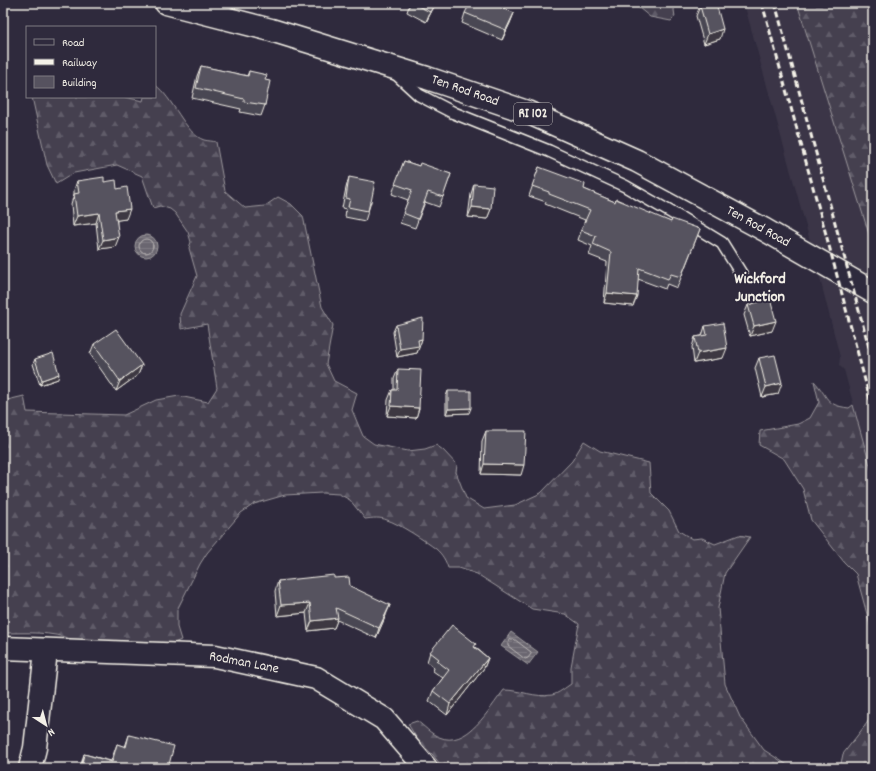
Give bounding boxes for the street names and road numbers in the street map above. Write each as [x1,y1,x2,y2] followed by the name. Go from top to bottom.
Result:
[428,70,502,112] street label: Ten Rod Road
[514,103,552,125] road number: RI 102
[722,201,794,253] street label: Ten Rod Road
[208,646,280,680] street label: Rodman Lane

